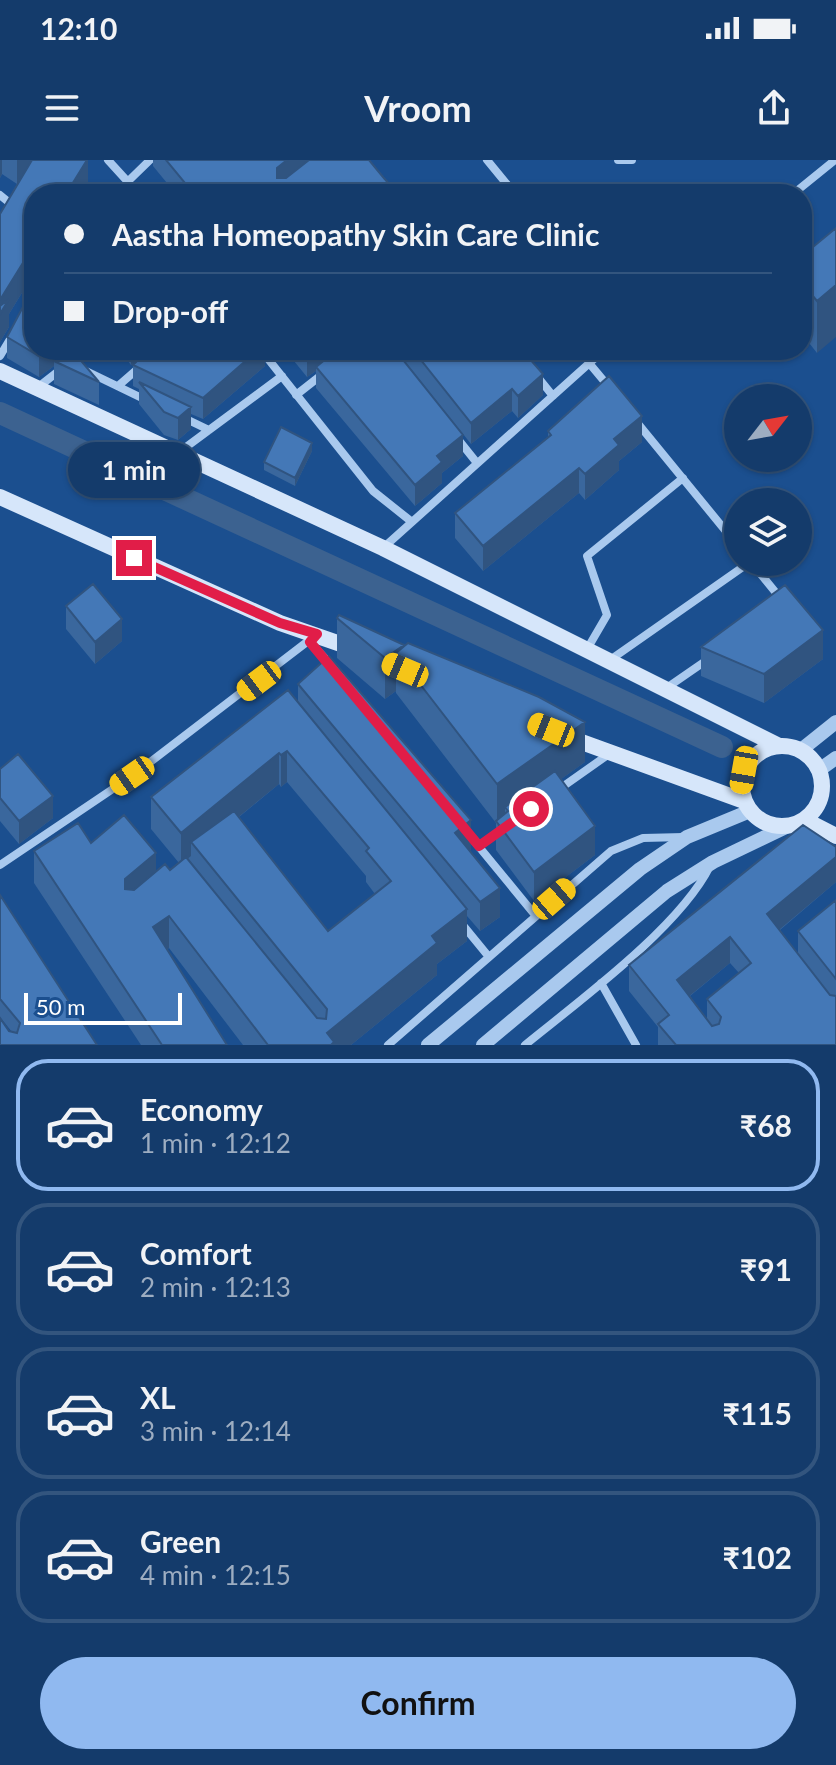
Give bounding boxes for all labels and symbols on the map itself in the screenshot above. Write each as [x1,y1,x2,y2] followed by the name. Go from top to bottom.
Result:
[724,384,812,472] north arrow
[68,442,200,498] callout: 1 min
[116,540,152,576] route end
[378,650,432,690] car
[233,657,285,705] car
[524,710,578,750] car
[728,744,760,796] car
[105,752,159,800] car
[513,791,549,827] route start
[528,874,580,924] car
[24,989,182,1025] scale bar

